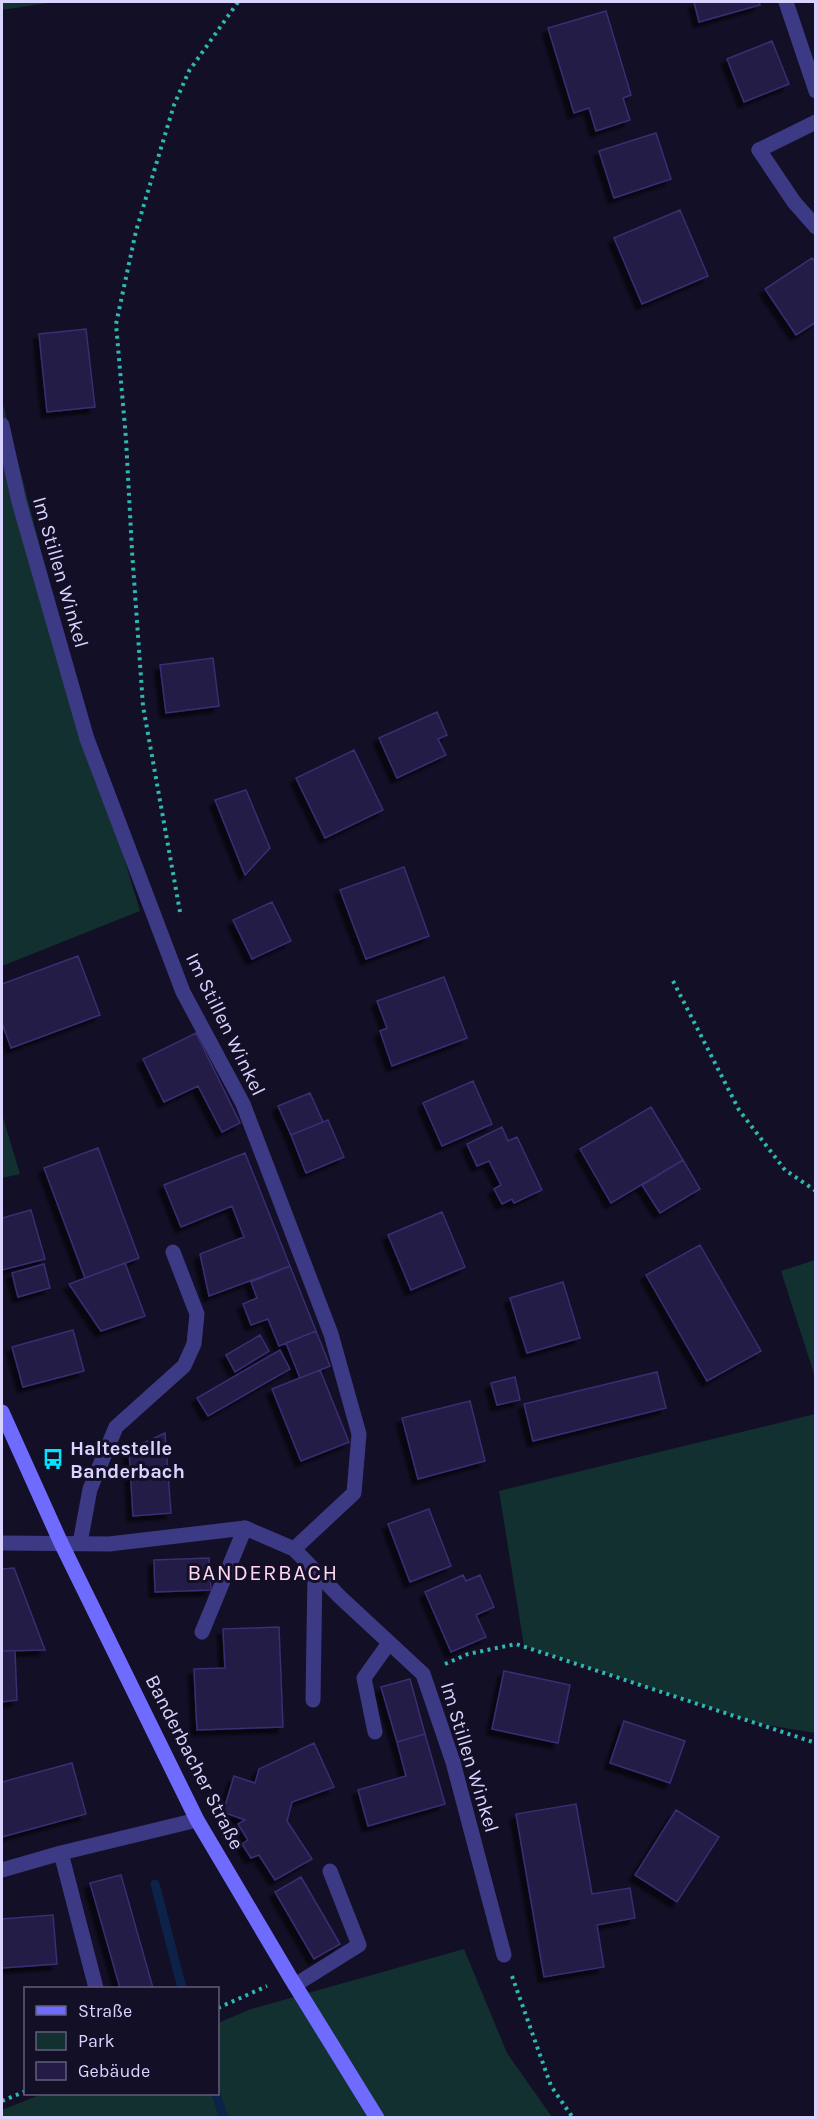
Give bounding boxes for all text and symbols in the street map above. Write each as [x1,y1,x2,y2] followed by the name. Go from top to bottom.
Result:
[28,494,93,650] street label: Im Stillen Winkel
[181,949,270,1099] street label: Im Stillen Winkel
[70,1437,185,1483] place label: Haltestelle Banderbach
[41,1447,65,1471] bus stop icon: Haltestelle Banderbach
[187,1560,339,1586] district label: BANDERBACH
[141,1671,249,1853] street label: Banderbacher Straße
[436,1679,503,1835] street label: Im Stillen Winkel
[24,1987,219,2095] legend
[78,2000,132,2022] text: Straße
[78,2030,115,2052] text: Park
[78,2060,150,2082] text: Gebäude

